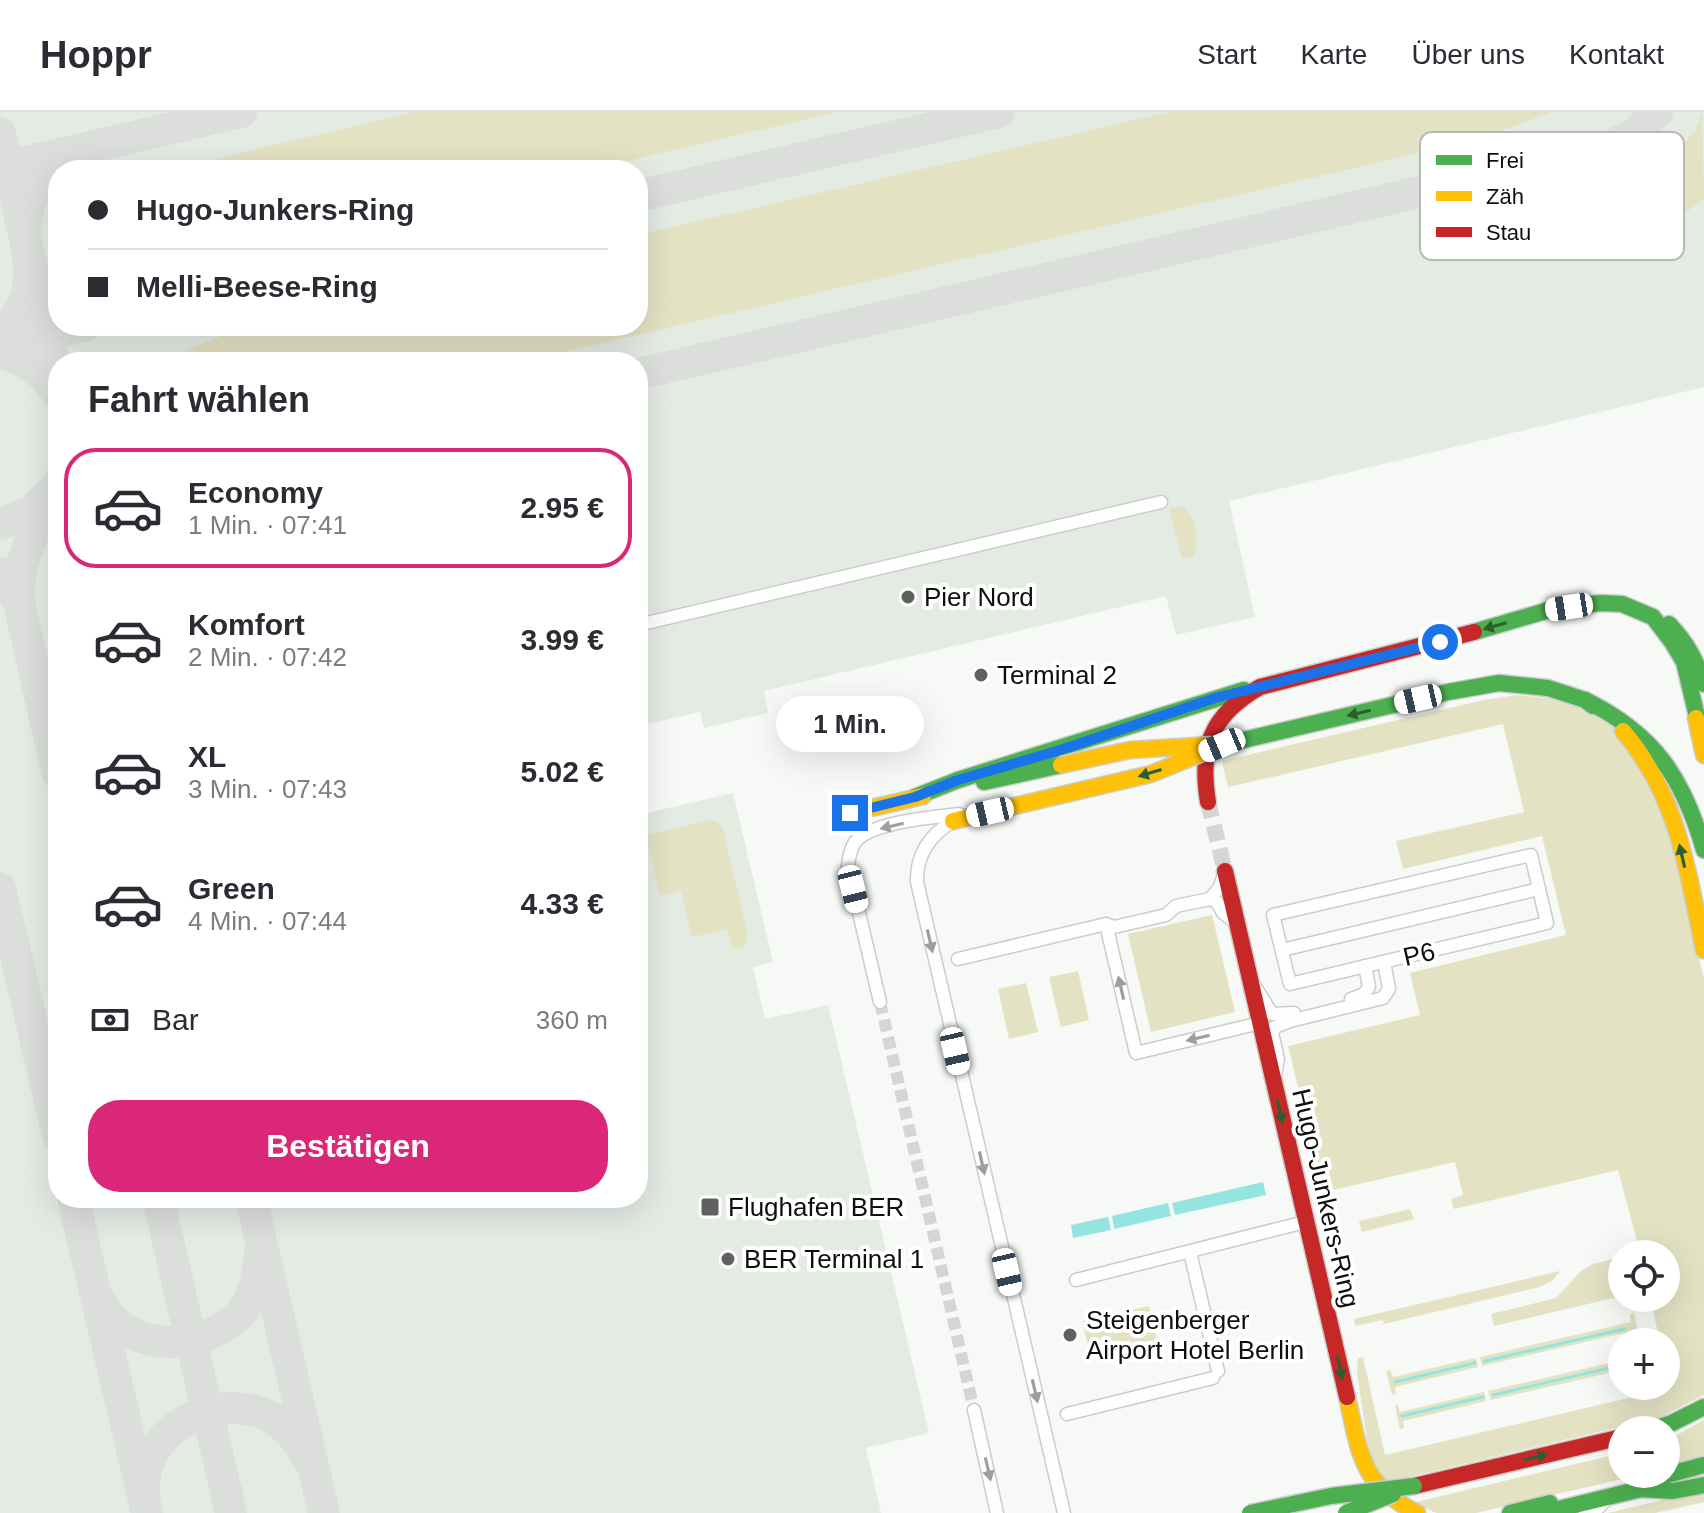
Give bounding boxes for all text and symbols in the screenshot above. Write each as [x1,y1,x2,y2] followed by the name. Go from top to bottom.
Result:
[40,34,152,76] text: Hoppr
[1197,39,1256,70] text: Start
[1300,39,1367,70] text: Karte
[1411,39,1525,70] text: Über uns
[1569,39,1664,70] text: Kontakt
[1420,132,1684,260] legend
[1486,148,1524,173] text: Frei
[1486,184,1524,209] text: Zäh
[136,193,414,226] text: Hugo-Junkers-Ring
[1486,220,1531,245] text: Stau
[136,270,378,303] text: Melli-Beese-Ring
[88,379,310,420] text: Fahrt wählen
[92,472,164,544] icon: car
[188,476,323,509] text: Economy
[521,491,604,524] text: 2.95 €
[188,510,347,540] text: 1 Min. · 07:41
[924,582,1034,612] place label: Pier Nord
[899,588,917,606] marker: Pier Nord
[1543,591,1595,623] car
[92,604,164,676] icon: car
[188,608,305,641] text: Komfort
[1482,620,1506,633] one-way arrow
[521,623,604,656] text: 3.99 €
[1422,624,1458,660] route start
[188,642,347,672] text: 2 Min. · 07:42
[997,660,1117,690] place label: Terminal 2
[972,666,990,684] marker: Terminal 2
[1392,682,1444,716] car
[776,697,924,753] callout: 1 Min.
[1346,707,1371,719] one-way arrow
[813,709,887,739] text: 1 Min.
[1195,725,1249,765] car
[92,736,164,808] icon: car
[188,740,226,773] text: XL
[521,755,604,788] text: 5.02 €
[1137,767,1161,780] one-way arrow
[188,774,347,804] text: 3 Min. · 07:43
[832,795,868,831] route end
[964,795,1016,829] car
[880,820,905,833] one-way arrow
[1676,844,1688,869] one-way arrow
[836,863,870,915] car
[92,868,164,940] icon: car
[188,872,275,905] text: Green
[521,887,604,920] text: 4.33 €
[188,906,347,936] text: 4 Min. · 07:44
[925,929,937,954] one-way arrow
[1400,936,1438,972] street label: P6
[1114,976,1127,1001] one-way arrow
[88,998,132,1042] icon: cash
[152,1003,199,1036] text: Bar
[536,1005,608,1035] text: 360 m
[938,1025,972,1077] car
[1185,1033,1210,1045] one-way arrow
[1286,1086,1366,1310] street label: Hugo-Junkers-Ring
[88,1100,608,1192] button: Bestätigen
[1274,1100,1287,1125] one-way arrow
[976,1150,988,1175] one-way arrow
[728,1192,904,1222] place label: Flughafen BER
[699,1196,721,1218] marker: Flughafen BER
[1608,1240,1680,1488] map controls
[1608,1240,1680,1312] button: locate
[744,1244,924,1274] place label: BER Terminal 1
[990,1246,1024,1298] car
[719,1250,737,1268] marker: BER Terminal 1
[1086,1305,1304,1365] place label: Steigenberger Airport Hotel Berlin
[1061,1326,1079,1344] marker: Steigenberger Airport Hotel Berlin
[1608,1328,1680,1400] button: +
[1334,1355,1347,1380] one-way arrow
[1029,1378,1042,1403] one-way arrow
[1608,1416,1680,1488] button: −
[1524,1451,1549,1463] one-way arrow
[982,1457,995,1482] one-way arrow

